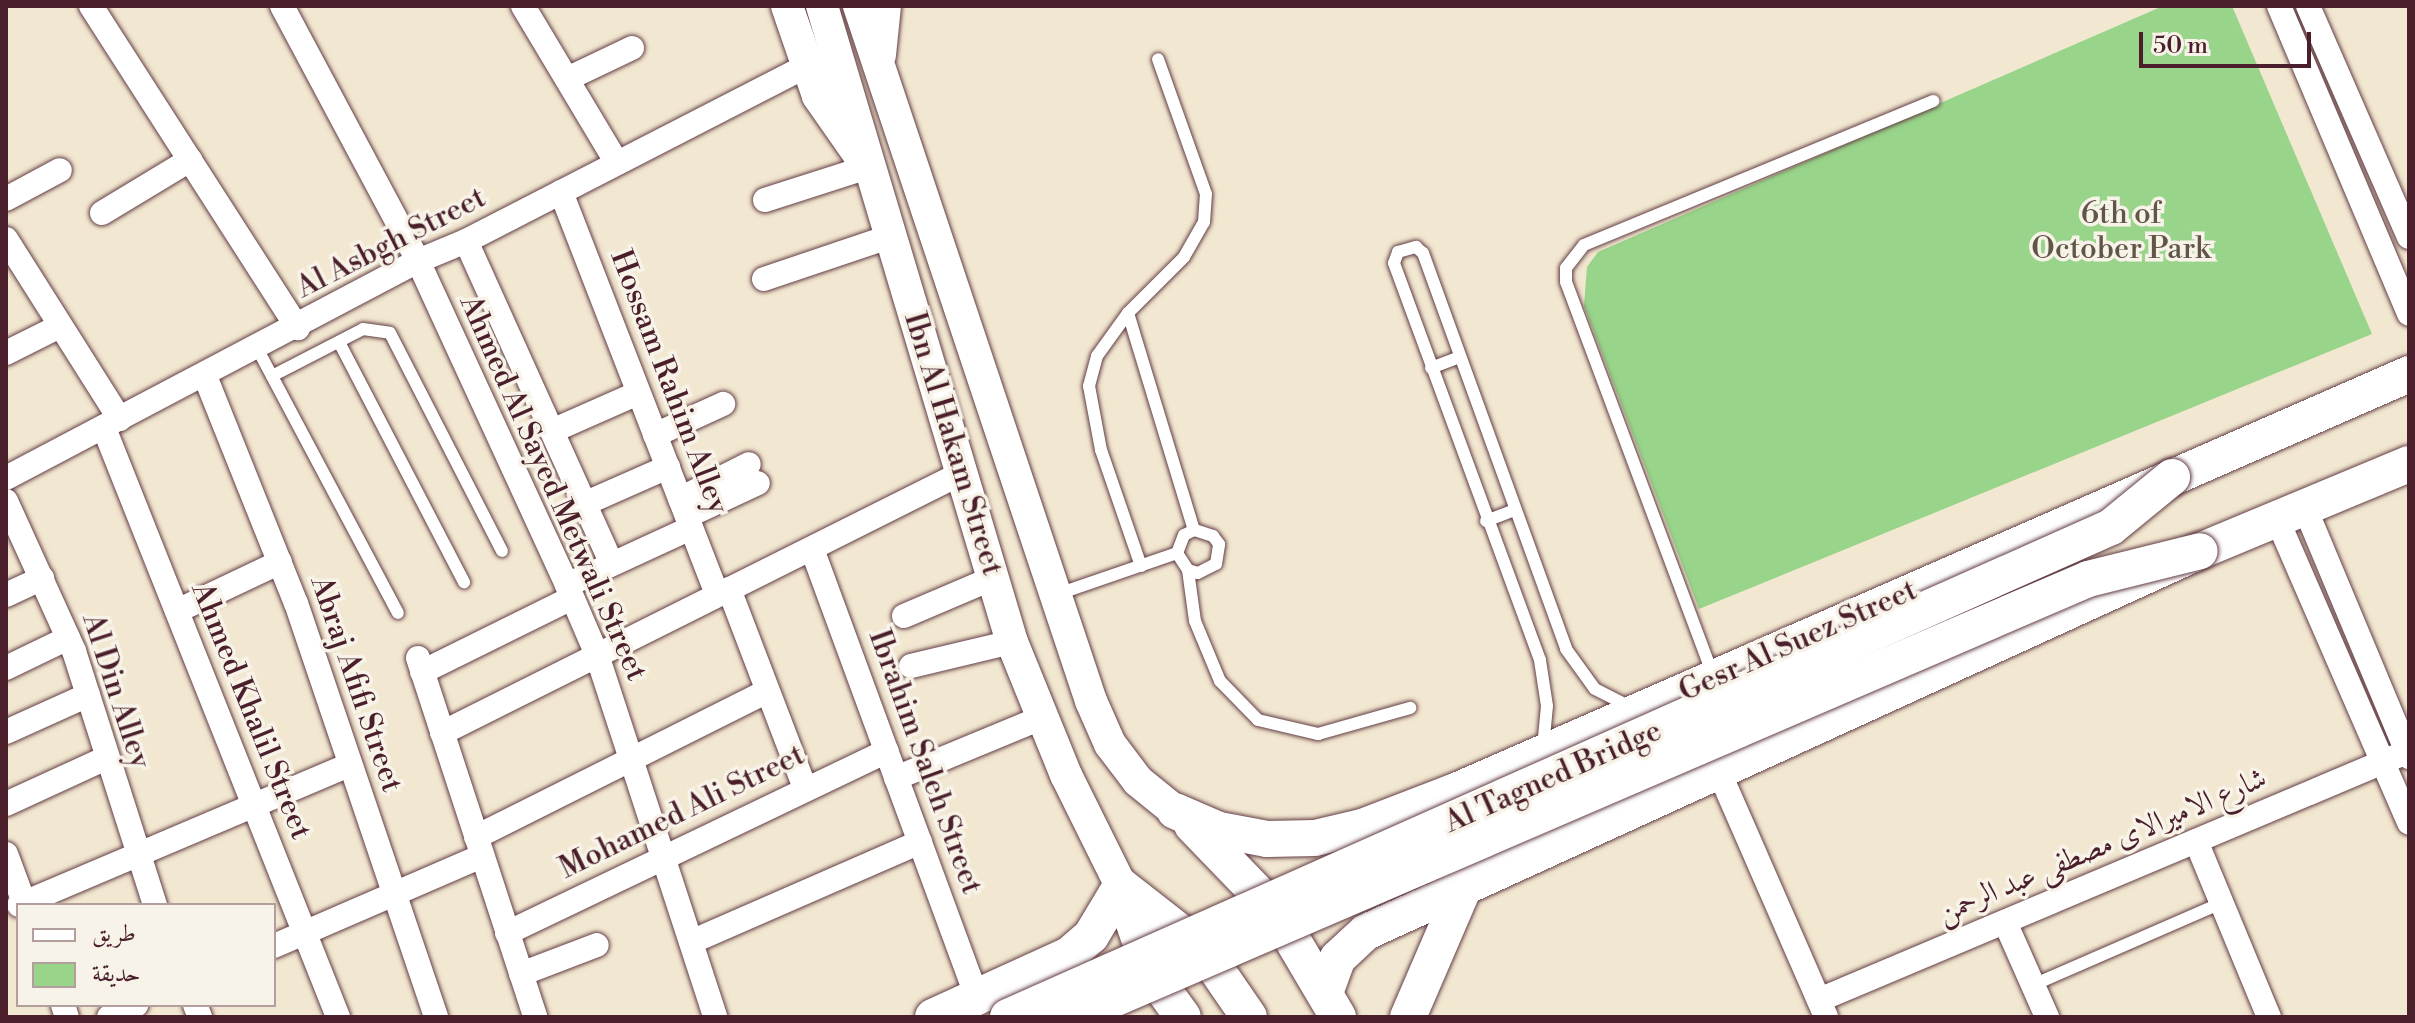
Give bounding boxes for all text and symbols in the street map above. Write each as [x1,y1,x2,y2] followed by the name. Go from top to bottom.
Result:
[2143,16,2315,66] scale bar
[2153,31,2208,61] text: 50 m
[290,180,492,306] street label: Al Asbgh Street
[2031,196,2211,266] park label: 6th of October Park
[602,245,736,519] street label: Hossam Rahim Alley
[452,290,654,686] street label: Ahmed Al Sayed Metwali Street
[896,308,1010,580] street label: Ibn Al Hakam Street
[302,571,410,797] street label: Abraj Afifi Street
[1673,572,1923,710] street label: Gesr Al Suez Street
[183,578,319,844] street label: Ahmed Khalil Street
[74,609,158,773] street label: Al Din Alley
[860,625,990,899] street label: Ibrahim Saleh Street
[1439,713,1667,841] street label: Al Tagned Bridge
[554,737,810,887] street label: Mohamed Ali Street
[1932,760,2272,932] street label: شارع الاميرالاى مصطفى عبد الرحمن
[16,903,276,1007] legend
[92,919,136,949] text: طريق
[92,959,141,989] text: حديقة

